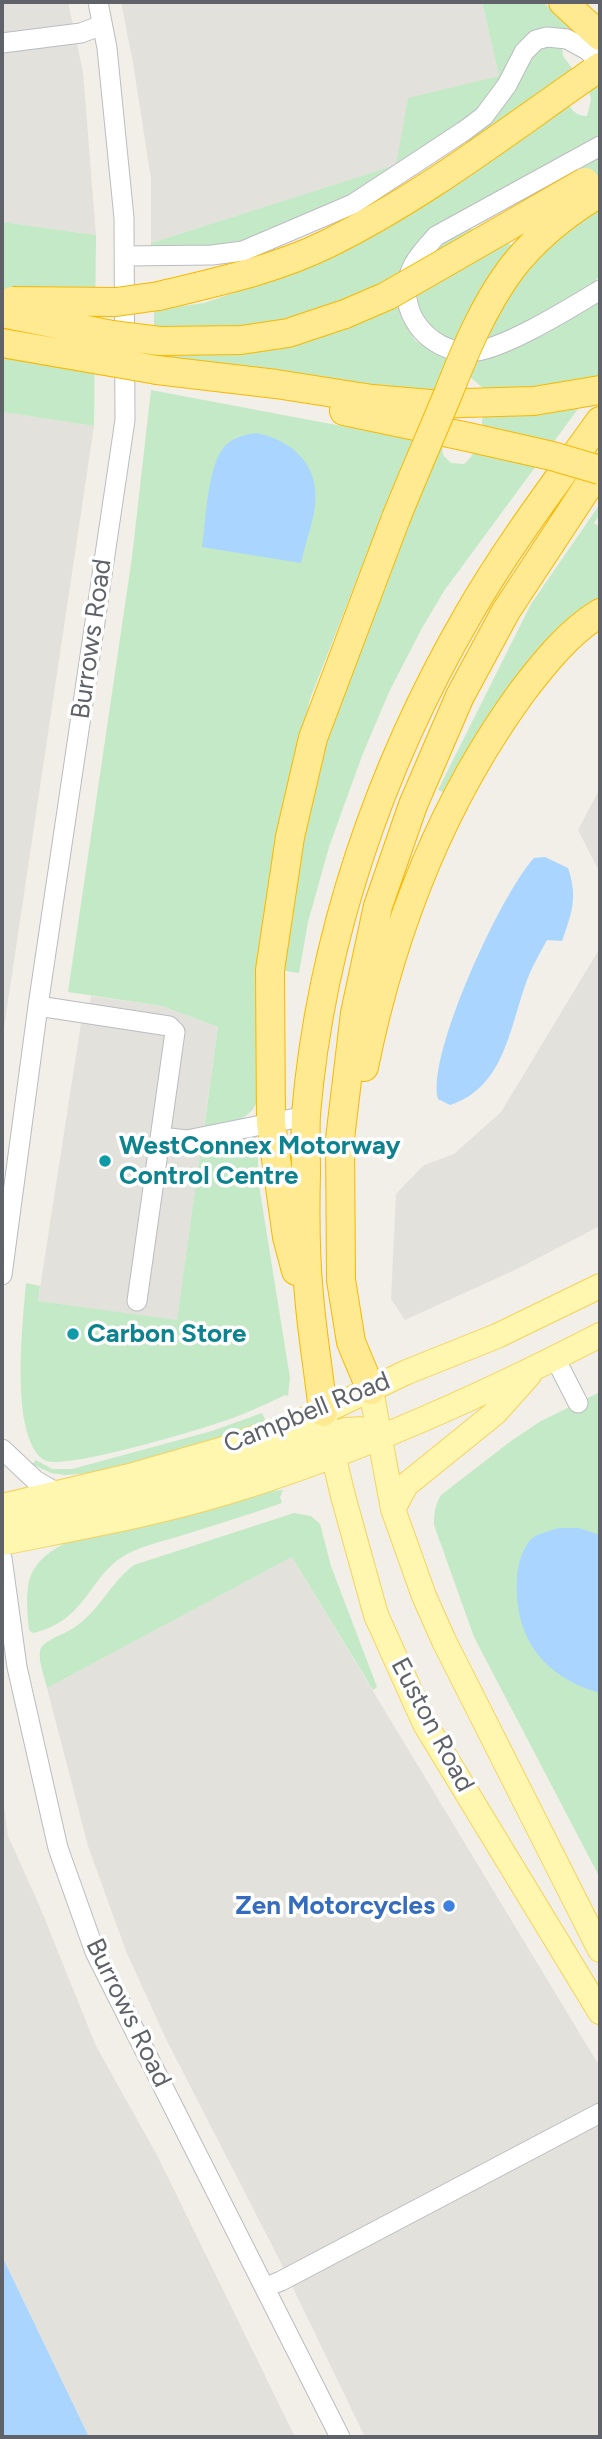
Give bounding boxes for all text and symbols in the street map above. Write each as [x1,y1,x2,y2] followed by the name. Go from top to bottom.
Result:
[65,557,119,721] street label: Burrows Road
[119,1130,400,1192] place label: WestConnex Motorway Control Centre
[97,1153,113,1169] marker: WestConnex Motorway Control Centre
[87,1318,246,1350] place label: Carbon Store
[65,1326,81,1342] marker: Carbon Store
[219,1365,395,1461] street label: Campbell Road
[384,1652,480,1798] street label: Euston Road
[235,1890,435,1922] place label: Zen Motorcycles
[441,1898,457,1914] marker: Zen Motorcycles
[79,1934,177,2092] street label: Burrows Road

